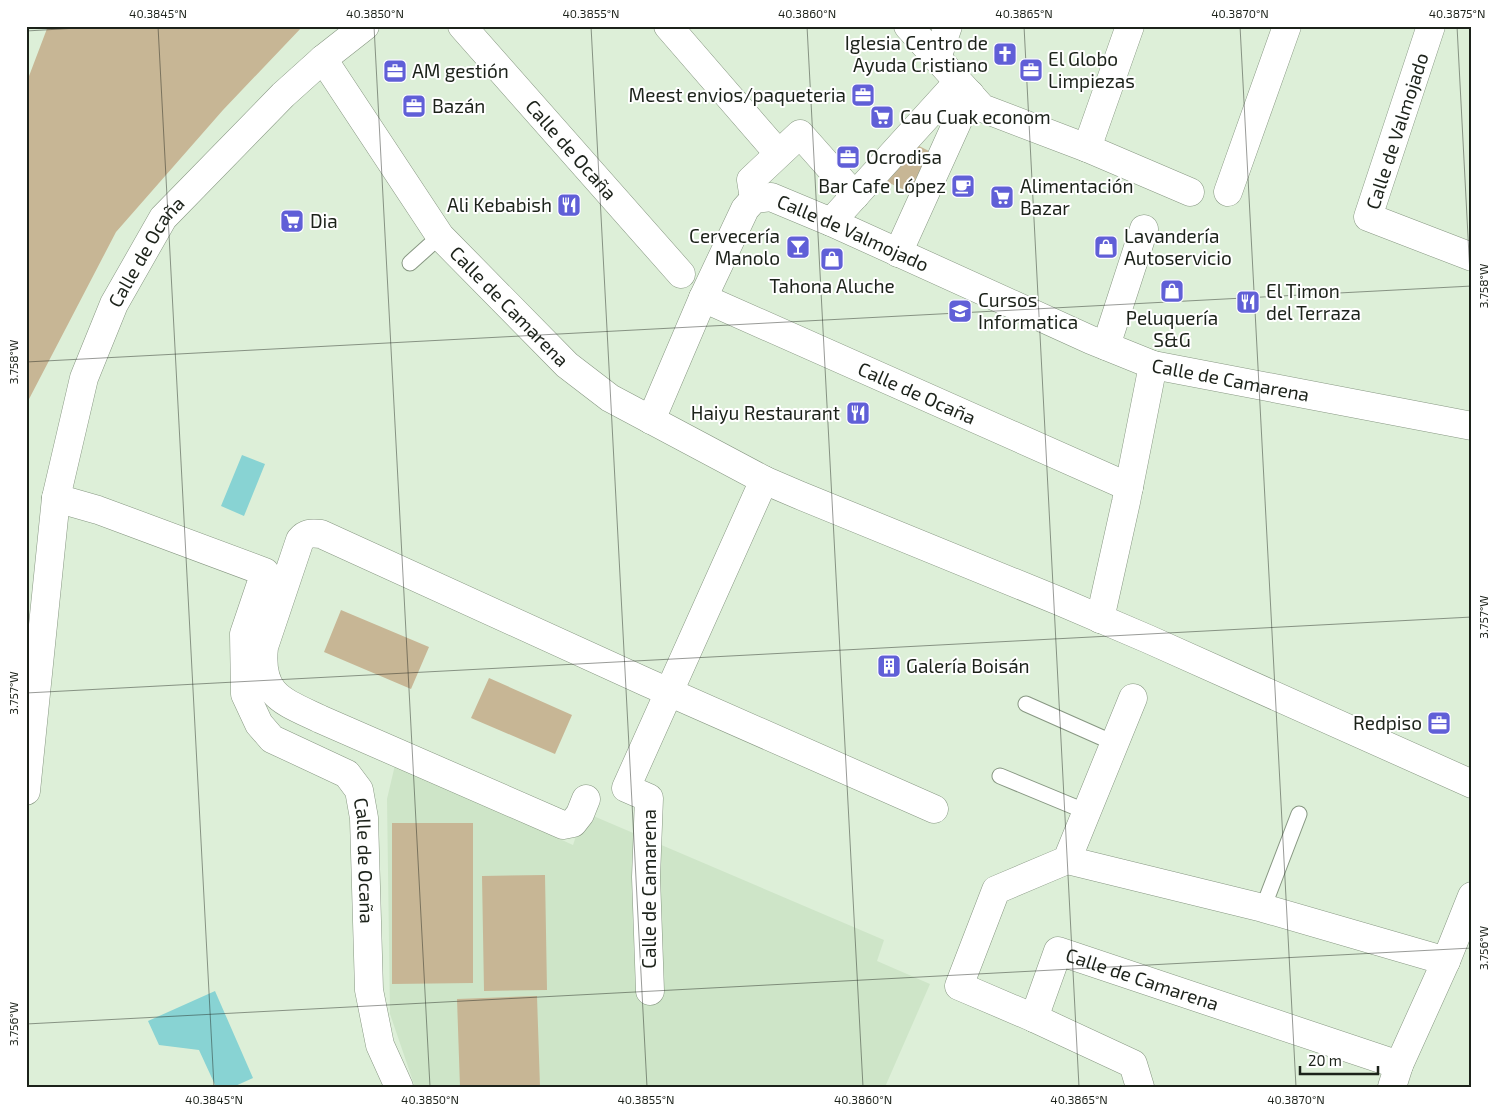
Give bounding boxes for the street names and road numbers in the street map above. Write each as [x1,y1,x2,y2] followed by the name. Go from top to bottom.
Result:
[1360,50,1433,212] street label: Calle de Valmojado
[521,94,622,204] street label: Calle de Ocaña
[774,189,933,276] street label: Calle de Valmojado
[103,191,189,311] street label: Calle de Ocaña
[445,241,574,371] street label: Calle de Camarena
[1150,353,1311,406] street label: Calle de Camarena
[855,356,979,429] street label: Calle de Ocaña
[350,796,379,924] street label: Calle de Ocaña
[637,809,660,969] street label: Calle de Camarena
[1063,942,1222,1015] street label: Calle de Camarena

